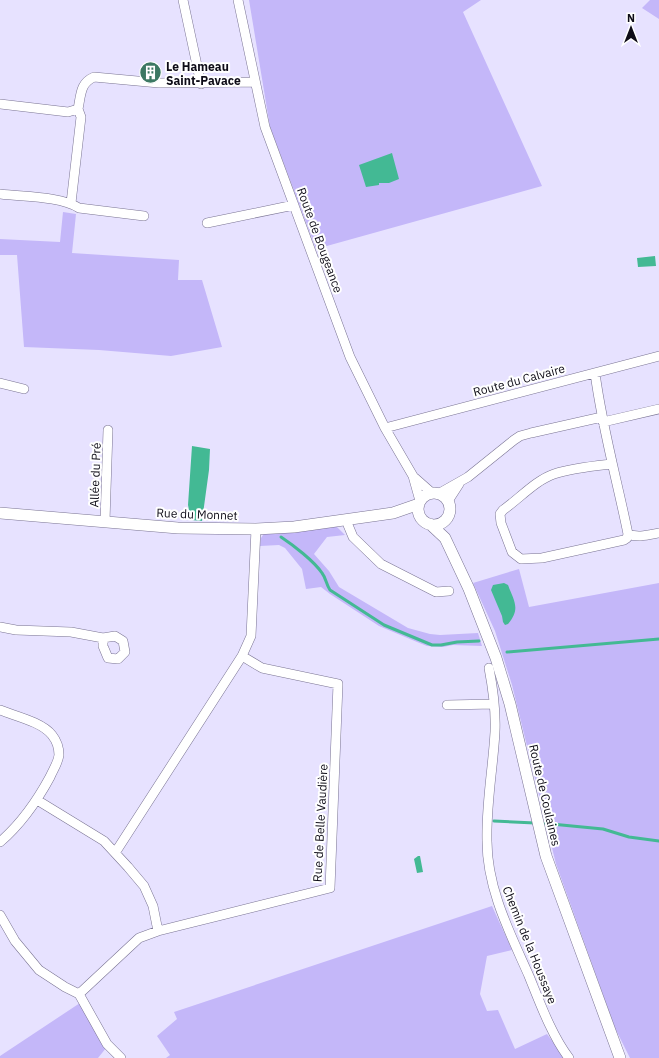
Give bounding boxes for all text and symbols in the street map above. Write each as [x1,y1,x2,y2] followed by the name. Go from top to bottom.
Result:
[611,8,651,48] north arrow
[627,11,635,25] text: N
[166,59,241,88] place label: Le Hameau Saint-Pavace
[137,60,163,86] building icon: Le Hameau Saint-Pavace
[294,185,346,295] street label: Route de Bougeance
[471,360,567,399] street label: Route du Calvaire
[86,442,104,508] street label: Allée du Pré
[156,505,238,523] street label: Rue du Monnet
[526,743,564,847] street label: Route de Coulaines
[309,763,331,882] street label: Rue de Belle Vaudière
[500,884,561,1006] street label: Chemin de la Houssaye

